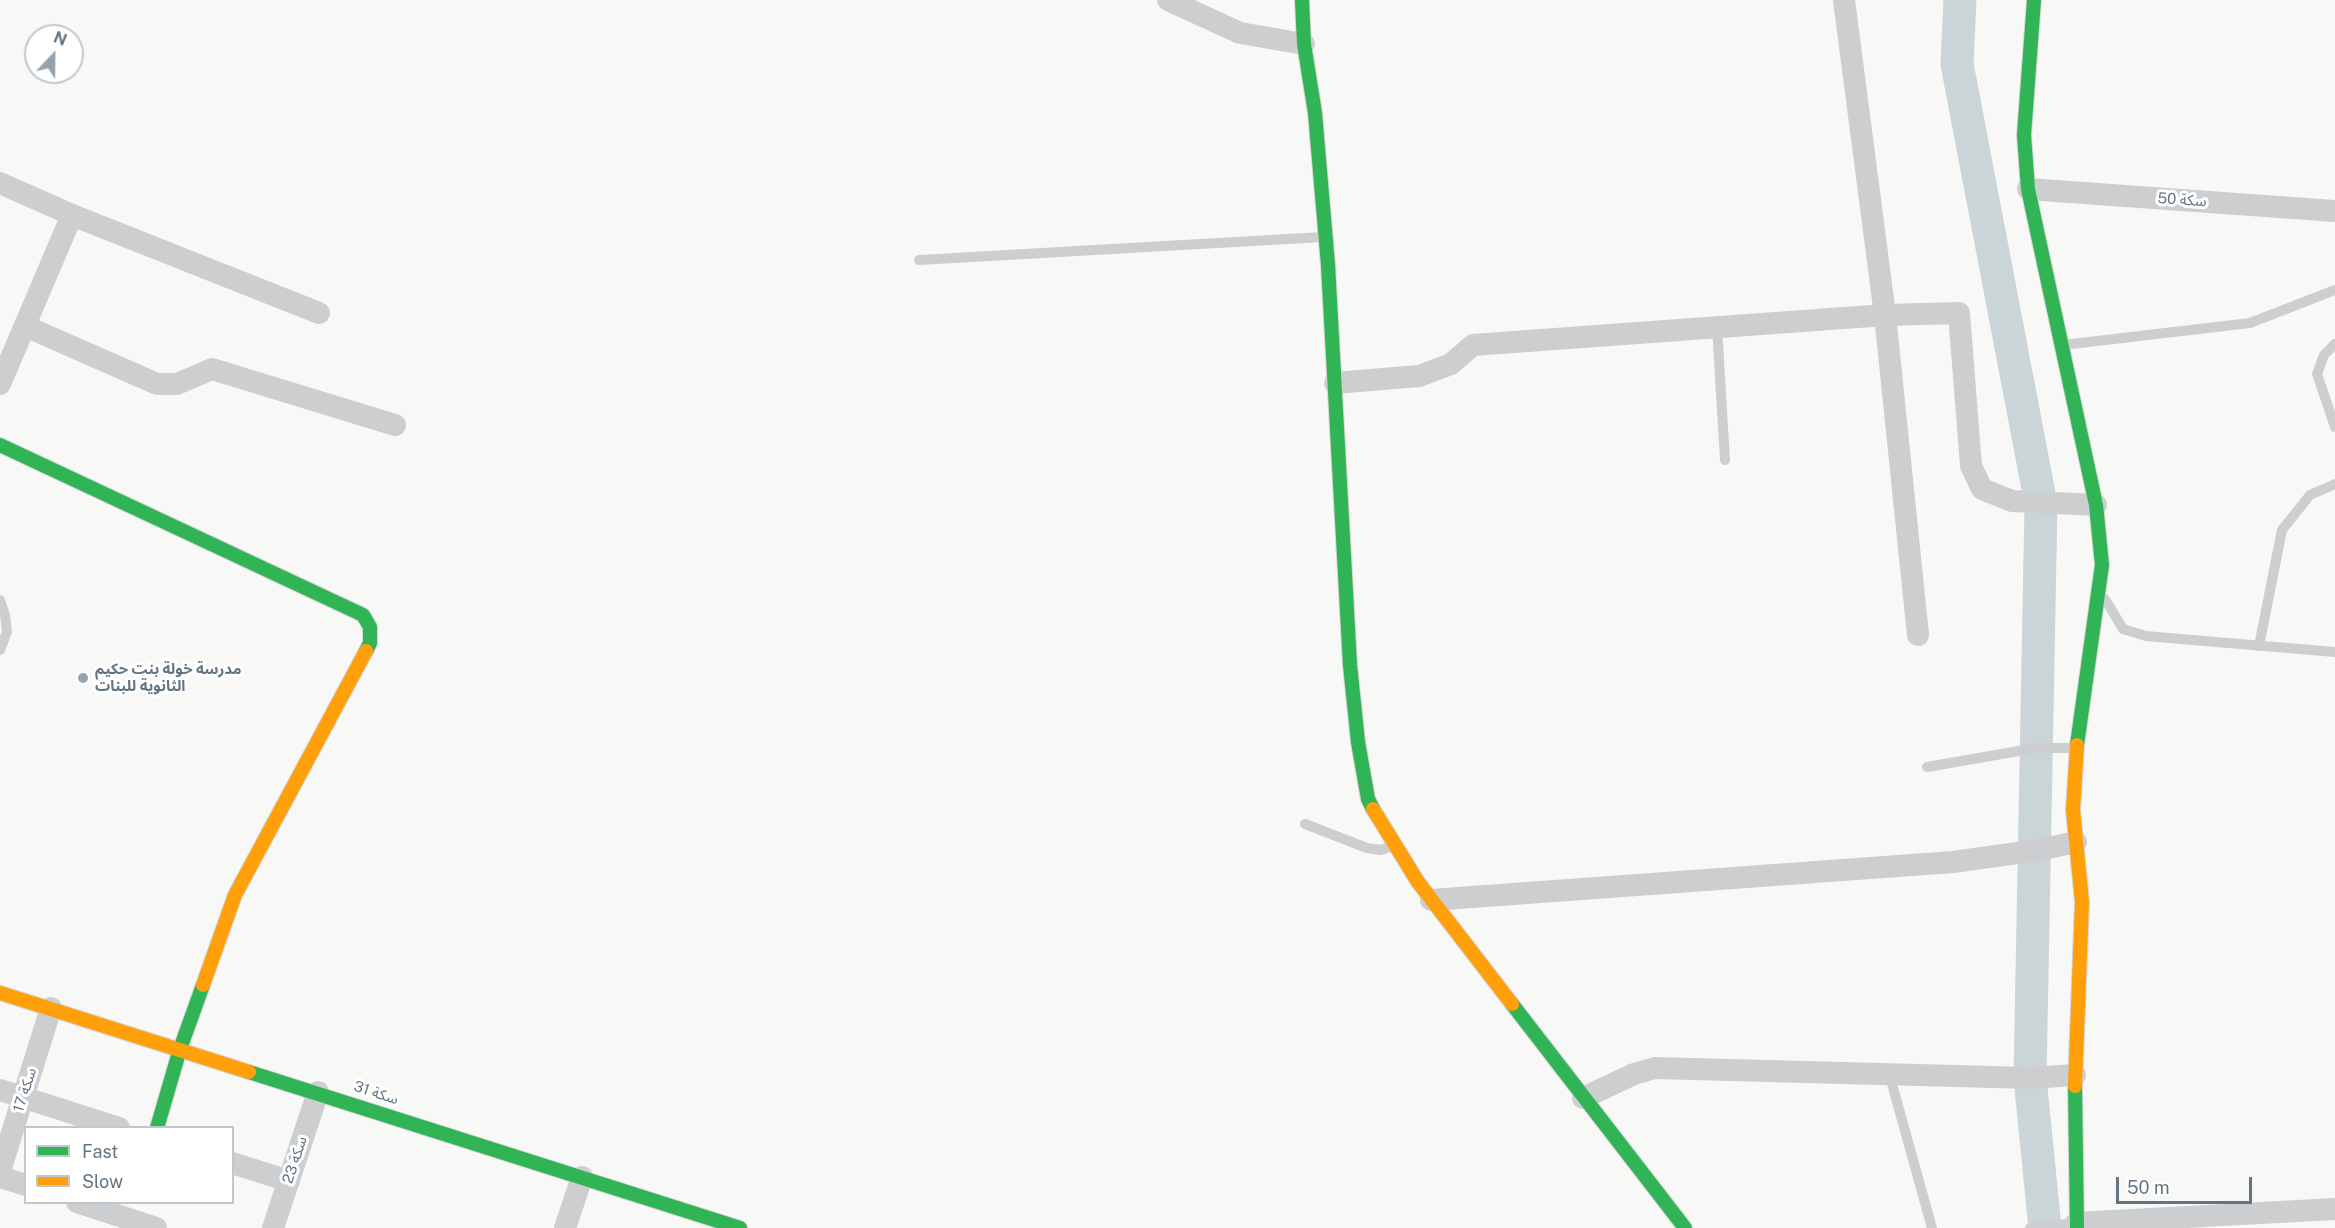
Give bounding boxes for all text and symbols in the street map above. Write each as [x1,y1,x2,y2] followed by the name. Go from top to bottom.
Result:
[24,24,84,84] north arrow
[51,28,70,50] text: N
[2157,189,2207,211] street label: سكة 50
[95,660,242,695] place label: مدرسة خولة بنت حكيم الثانوية للبنات
[76,671,90,685] marker: مدرسة خولة بنت حكيم الثانوية للبنات
[9,1066,41,1114] street label: سكة 17
[351,1077,401,1109] street label: سكة 31
[24,1126,234,1204] legend
[279,1134,311,1186] street label: سكة 23
[82,1141,118,1162] text: Fast
[2119,1165,2256,1203] scale bar
[82,1171,123,1192] text: Slow
[2127,1177,2170,1198] text: 50 m

